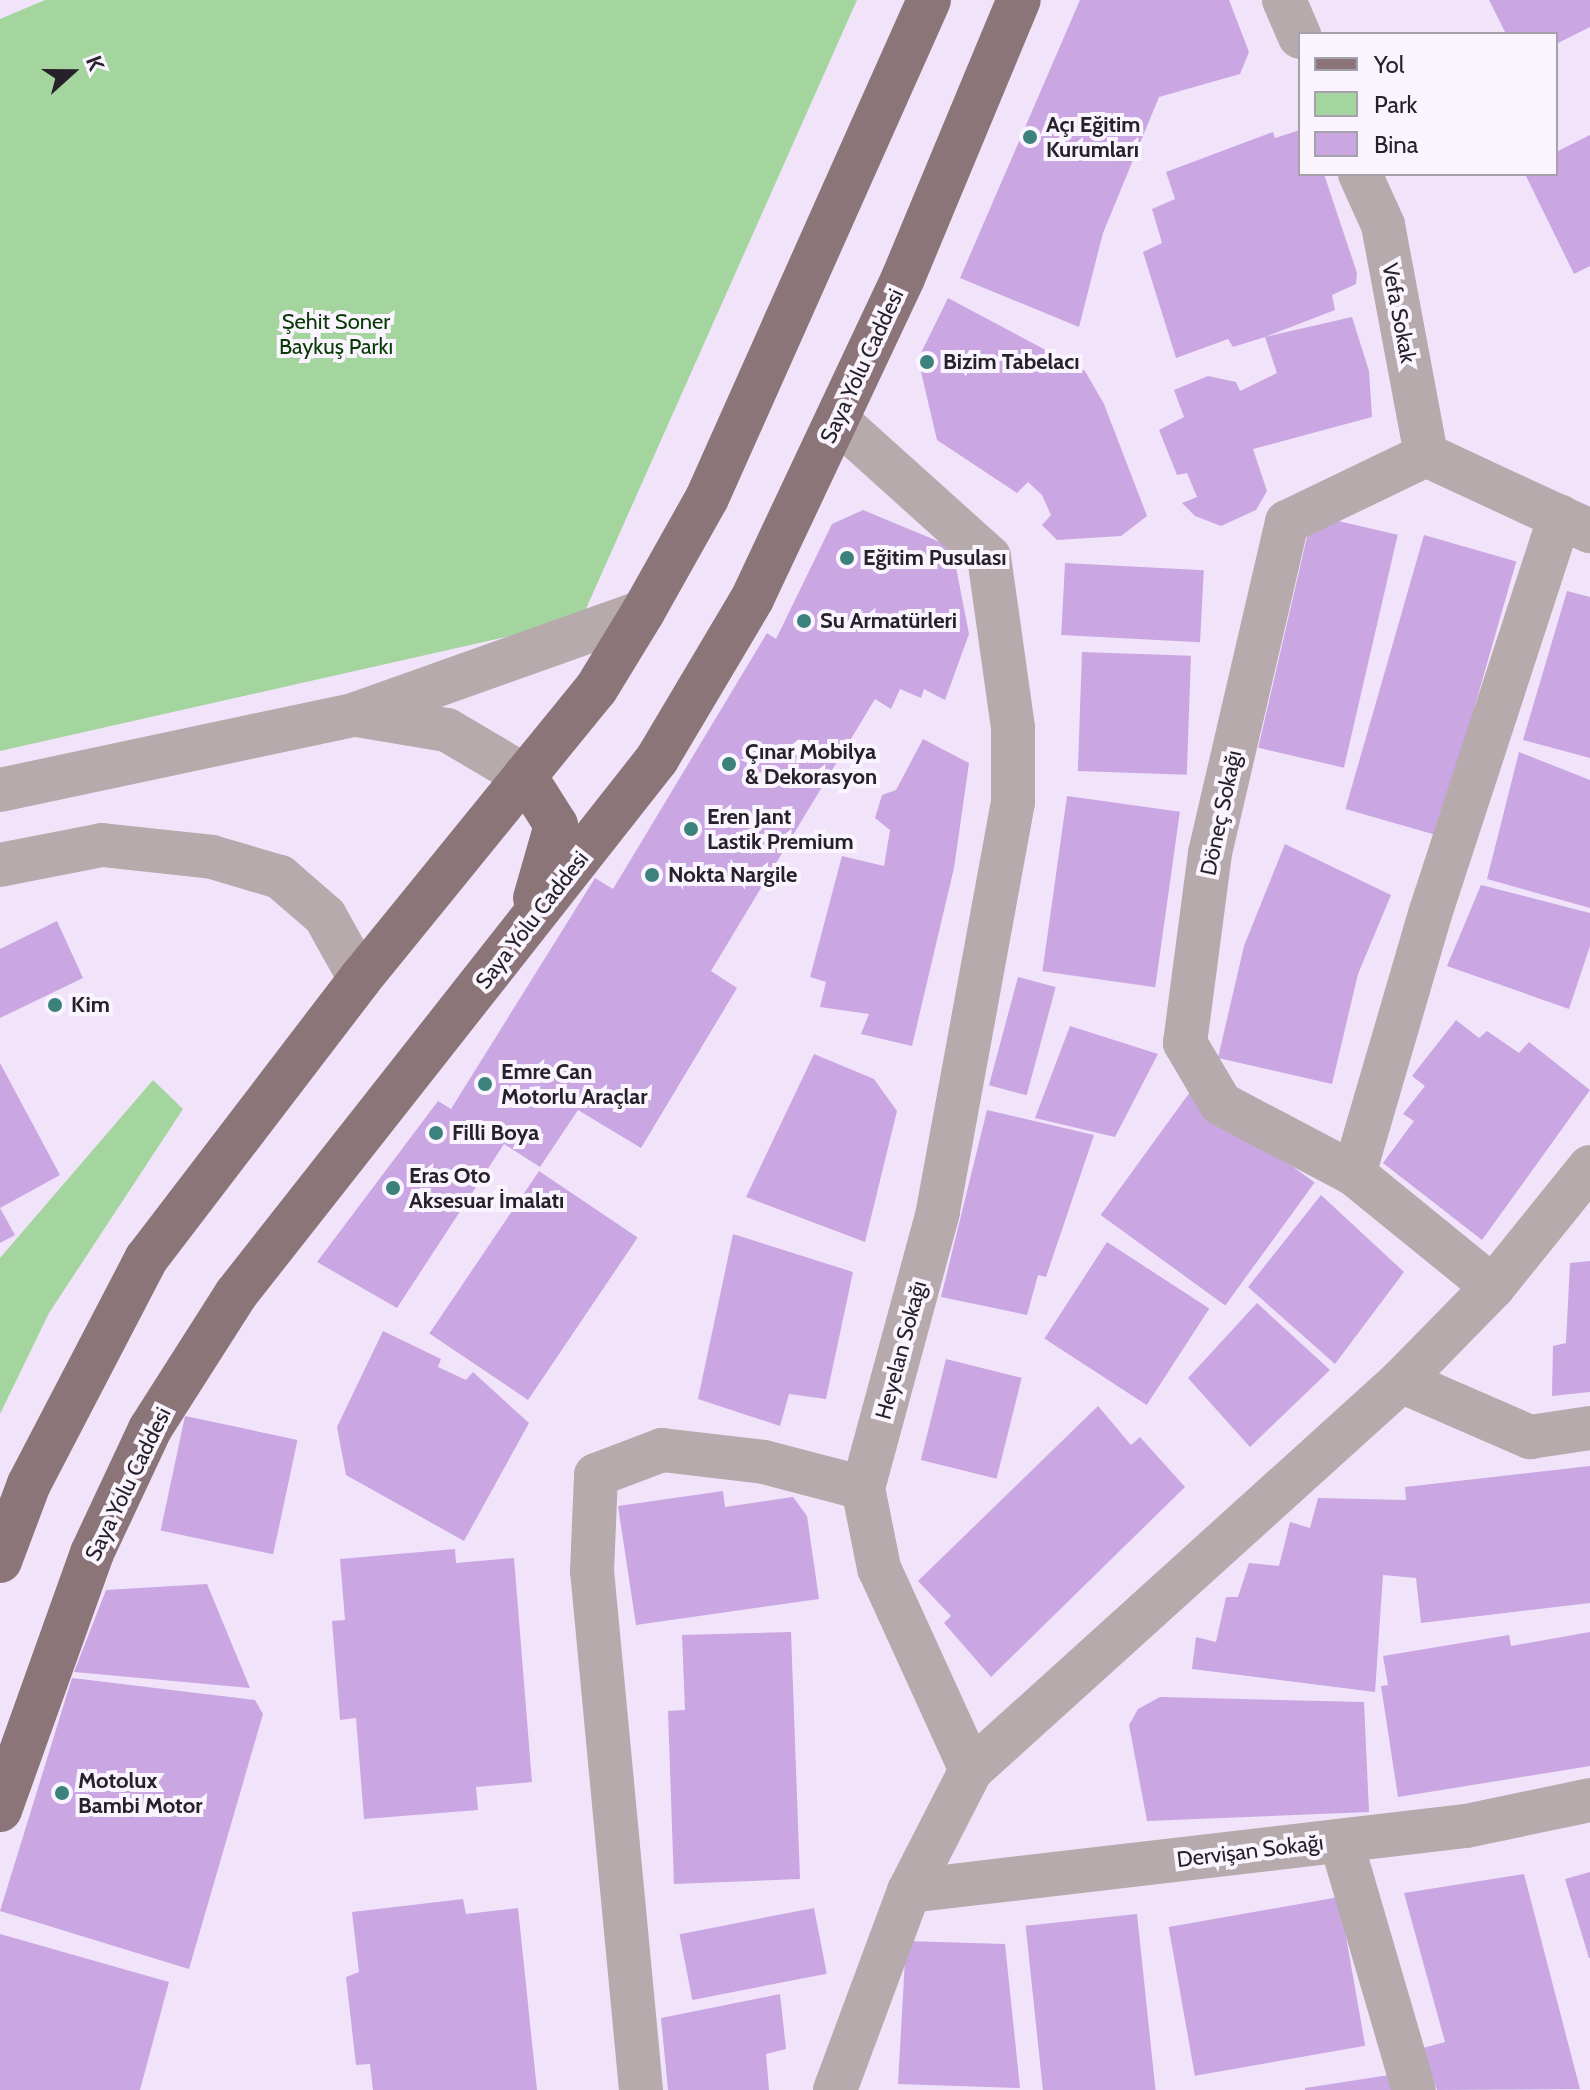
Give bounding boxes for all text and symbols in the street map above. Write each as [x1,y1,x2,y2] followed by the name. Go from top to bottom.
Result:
[32,32,112,112] north arrow
[1298,32,1558,176] legend
[1374,50,1404,79] text: Yol
[80,52,110,74] text: K
[1374,90,1417,119] text: Park
[1046,111,1140,162] place label: Açı Eğitim Kurumları
[1021,128,1039,146] marker: Açı Eğitim Kurumları
[1374,130,1418,159] text: Bina
[1376,261,1422,365] street label: Vefa Sokak
[815,285,909,447] street label: Saya Yolu Caddesi
[279,308,393,360] park label: Şehit Soner Baykuş Parkı
[943,349,1080,375] place label: Bizim Tabelacı
[918,353,936,371] marker: Bizim Tabelacı
[863,545,1007,571] place label: Eğitim Pusulası
[838,549,856,567] marker: Eğitim Pusulası
[820,608,957,634] place label: Su Armatürleri
[795,612,813,630] marker: Su Armatürleri
[745,738,877,790] place label: Çınar Mobilya & Dekorasyon
[1195,748,1247,878] street label: Döneç Sokağı
[720,755,738,773] marker: Çınar Mobilya & Dekorasyon
[707,803,854,854] place label: Eren Jant Lastik Premium
[682,820,700,838] marker: Eren Jant Lastik Premium
[470,846,594,994] street label: Saya Yolu Caddesi
[668,862,797,888] place label: Nokta Nargile
[643,866,661,884] marker: Nokta Nargile
[71,992,110,1018] place label: Kim
[46,996,64,1014] marker: Kim
[501,1058,647,1110] place label: Emre Can Motorlu Araçlar
[476,1075,494,1093] marker: Emre Can Motorlu Araçlar
[452,1120,539,1146] place label: Filli Boya
[427,1124,445,1142] marker: Filli Boya
[409,1162,564,1214] place label: Eras Oto Aksesuar İmalatı
[384,1179,402,1197] marker: Eras Oto Aksesuar İmalatı
[870,1278,932,1422] street label: Heyelan Sokağı
[79,1403,177,1565] street label: Saya Yolu Caddesi
[78,1767,202,1818] place label: Motolux Bambi Motor
[53,1784,71,1802] marker: Motolux Bambi Motor
[1175,1829,1325,1873] street label: Dervişan Sokağı

